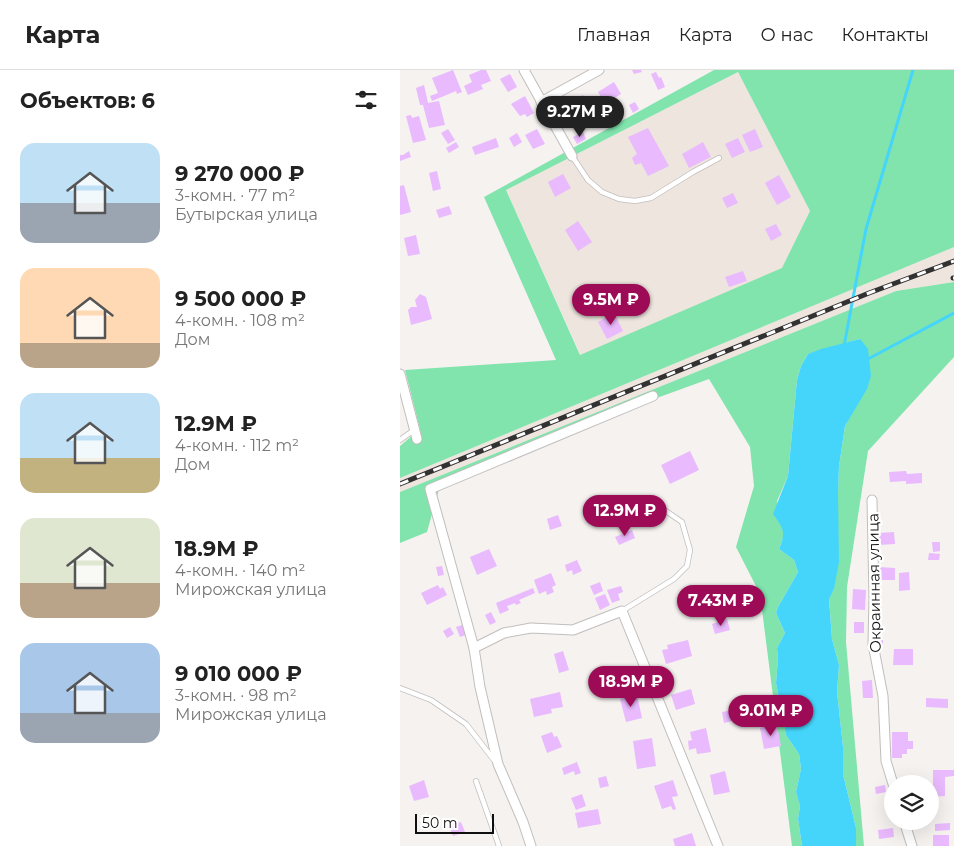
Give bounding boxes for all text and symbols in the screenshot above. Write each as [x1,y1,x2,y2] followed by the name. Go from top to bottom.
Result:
[25,20,100,49] text: Карта
[577,24,651,46] text: Главная
[679,24,733,46] text: Карта
[761,24,813,46] text: О нас
[841,24,929,46] text: Контакты
[352,86,380,114] icon: filters
[20,88,155,113] text: Объектов: 6
[534,96,626,138] pin: 9.27M ₽
[547,102,613,121] text: 9.27M ₽
[175,161,305,186] text: 9 270 000 ₽
[60,163,120,223] icon: home
[175,186,295,205] text: 3-комн. · 77 m²
[175,205,318,224] text: Бутырская улица
[570,284,652,326] pin: 9.5M ₽
[175,286,306,311] text: 9 500 000 ₽
[60,288,120,348] icon: home
[583,290,639,309] text: 9.5M ₽
[175,311,305,330] text: 4-комн. · 108 m²
[175,330,210,349] text: Дом
[175,411,257,436] text: 12.9M ₽
[60,413,120,473] icon: home
[175,436,299,455] text: 4-комн. · 112 m²
[175,455,210,474] text: Дом
[579,494,671,537] pin: 12.9M ₽
[594,501,656,520] text: 12.9M ₽
[863,513,885,653] street label: Окраинная улица
[175,536,258,561] text: 18.9M ₽
[60,538,120,598] icon: home
[175,561,305,580] text: 4-комн. · 140 m²
[175,580,327,599] text: Мирожская улица
[675,584,767,627] pin: 7.43M ₽
[688,591,754,610] text: 7.43M ₽
[175,661,302,686] text: 9 010 000 ₽
[60,663,120,723] icon: home
[585,666,677,708] pin: 18.9M ₽
[599,672,663,691] text: 18.9M ₽
[175,686,297,705] text: 3-комн. · 98 m²
[725,694,817,737] pin: 9.01M ₽
[739,701,803,720] text: 9.01M ₽
[175,705,327,724] text: Мирожская улица
[884,775,939,830] map controls
[884,775,939,830] button: layers
[415,811,494,834] scale bar
[422,814,458,832] text: 50 m

